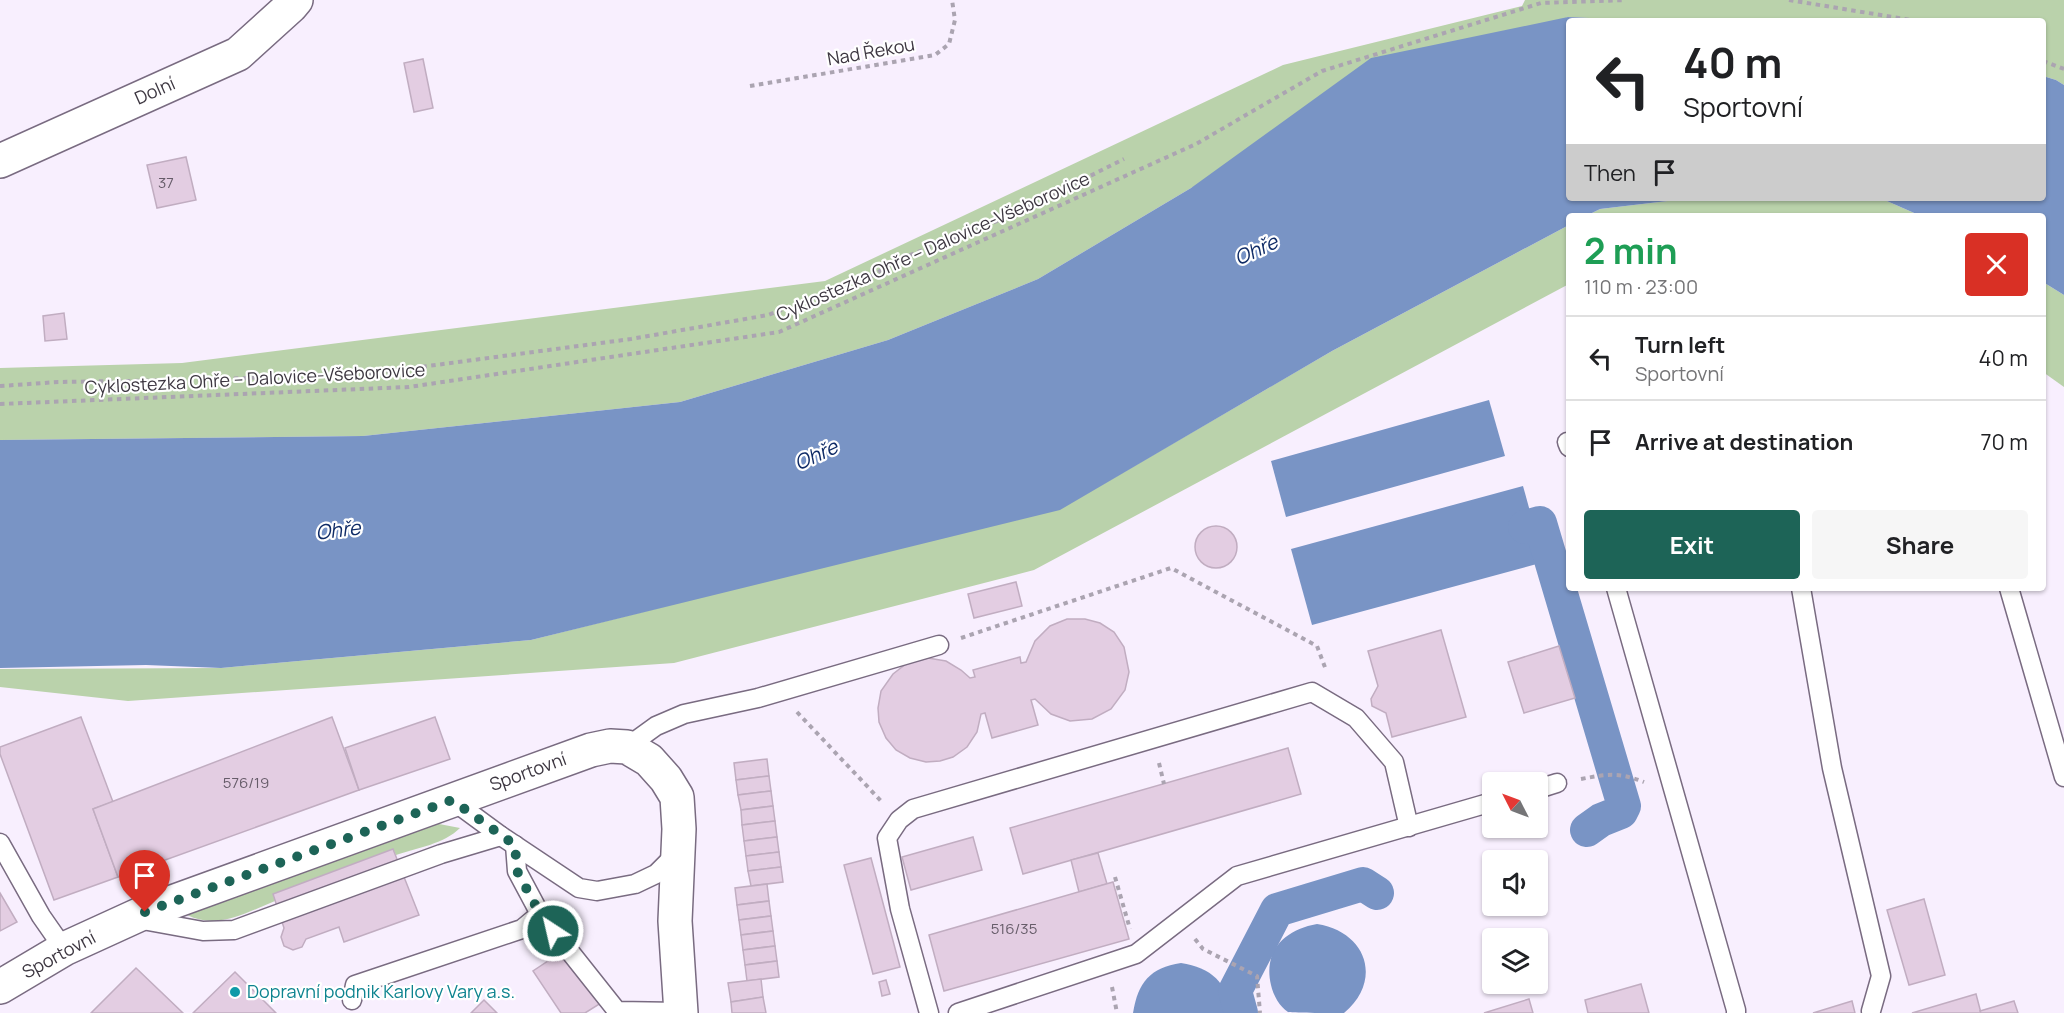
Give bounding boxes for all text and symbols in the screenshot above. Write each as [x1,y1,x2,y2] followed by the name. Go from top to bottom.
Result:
[825,32,917,71] street label: Nad Řekou
[1683,33,1782,91] text: 40 m
[1584,42,1662,120] icon: left
[131,71,179,110] street label: Dolní
[1683,88,1803,125] text: Sportovní
[1648,156,1681,189] icon: arrive
[1584,158,1636,188] text: Then
[772,166,1093,326] street label: Cyklostezka Ohře – Dalovice-Všeborovice
[158,172,174,193] house number: 37
[1584,226,1678,275] text: 2 min
[1230,227,1283,271] water label: Ohře
[1965,233,2028,296] button: close
[1584,273,1698,300] text: 110 m · 23:00
[1635,330,1725,360] text: Turn left
[1584,342,1617,375] icon: left
[1979,343,2028,373] text: 40 m
[84,357,426,399] street label: Cyklostezka Ohře – Dalovice-Všeborovice
[1635,360,1724,387] text: Sportovní
[1584,426,1617,459] icon: arrive
[1635,427,1853,457] text: Arrive at destination
[1980,427,2028,457] text: 70 m
[790,432,843,476] water label: Ohře
[1584,510,1800,579] button: Exit
[1812,510,2028,579] button: Share
[314,513,363,546] water label: Ohře
[486,746,569,796] street label: Sportovní
[223,772,269,793] house number: 576/19
[1482,772,1548,838] north arrow
[1482,772,1548,994] map controls
[119,850,170,912] pin
[1482,850,1548,916] button: sound
[128,859,161,892] icon: arrive
[521,899,585,963] position arrow
[991,918,1037,939] house number: 516/35
[18,925,100,984] street label: Sportovní
[1482,928,1548,994] button: layers
[247,979,515,1003] place label: Dopravní podnik Karlovy Vary a.s.
[228,985,242,999] marker: Dopravní podnik Karlovy Vary a.s.

